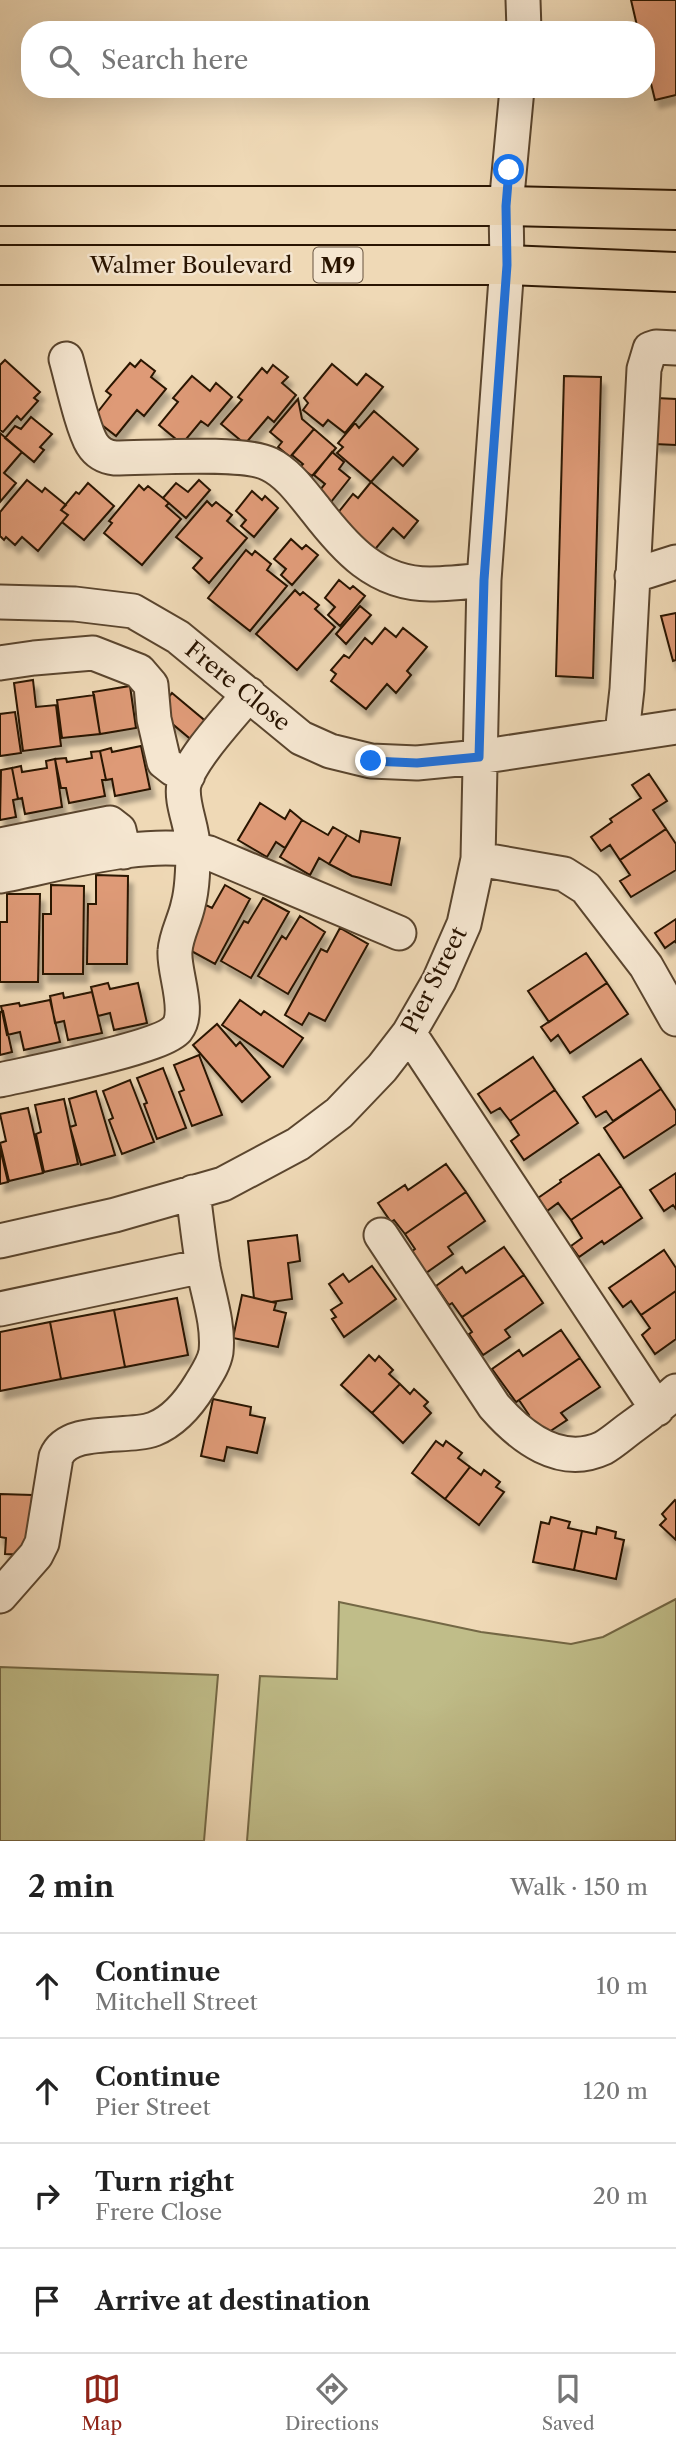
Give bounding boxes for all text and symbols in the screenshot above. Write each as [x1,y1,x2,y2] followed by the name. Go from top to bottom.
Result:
[21,21,655,98] search box
[45,41,83,79] icon: search
[101,44,248,76] text: Search here
[493,154,524,185] route start
[314,247,362,282] road number: M9
[89,251,292,279] street label: Walmer Boulevard
[180,635,296,737] street label: Frere Close
[355,745,386,776] route end
[395,922,473,1038] street label: Pier Street
[28,1868,114,1905] text: 2 min
[510,1873,648,1901] text: Walk · 150 m
[95,1956,220,1988] text: Continue
[28,1967,66,2005] icon: ahead
[596,1972,648,2000] text: 10 m
[95,1988,258,2016] text: Mitchell Street
[95,2061,220,2093] text: Continue
[28,2072,66,2110] icon: ahead
[583,2077,648,2105] text: 120 m
[95,2093,211,2121] text: Pier Street
[95,2166,234,2198] text: Turn right
[28,2177,66,2215] icon: right
[593,2182,648,2210] text: 20 m
[95,2198,222,2226] text: Frere Close
[28,2282,66,2320] icon: arrive
[95,2285,370,2317] text: Arrive at destination
[81,2370,122,2435] tab: Map
[285,2370,379,2435] tab: Directions
[542,2370,595,2435] tab: Saved

